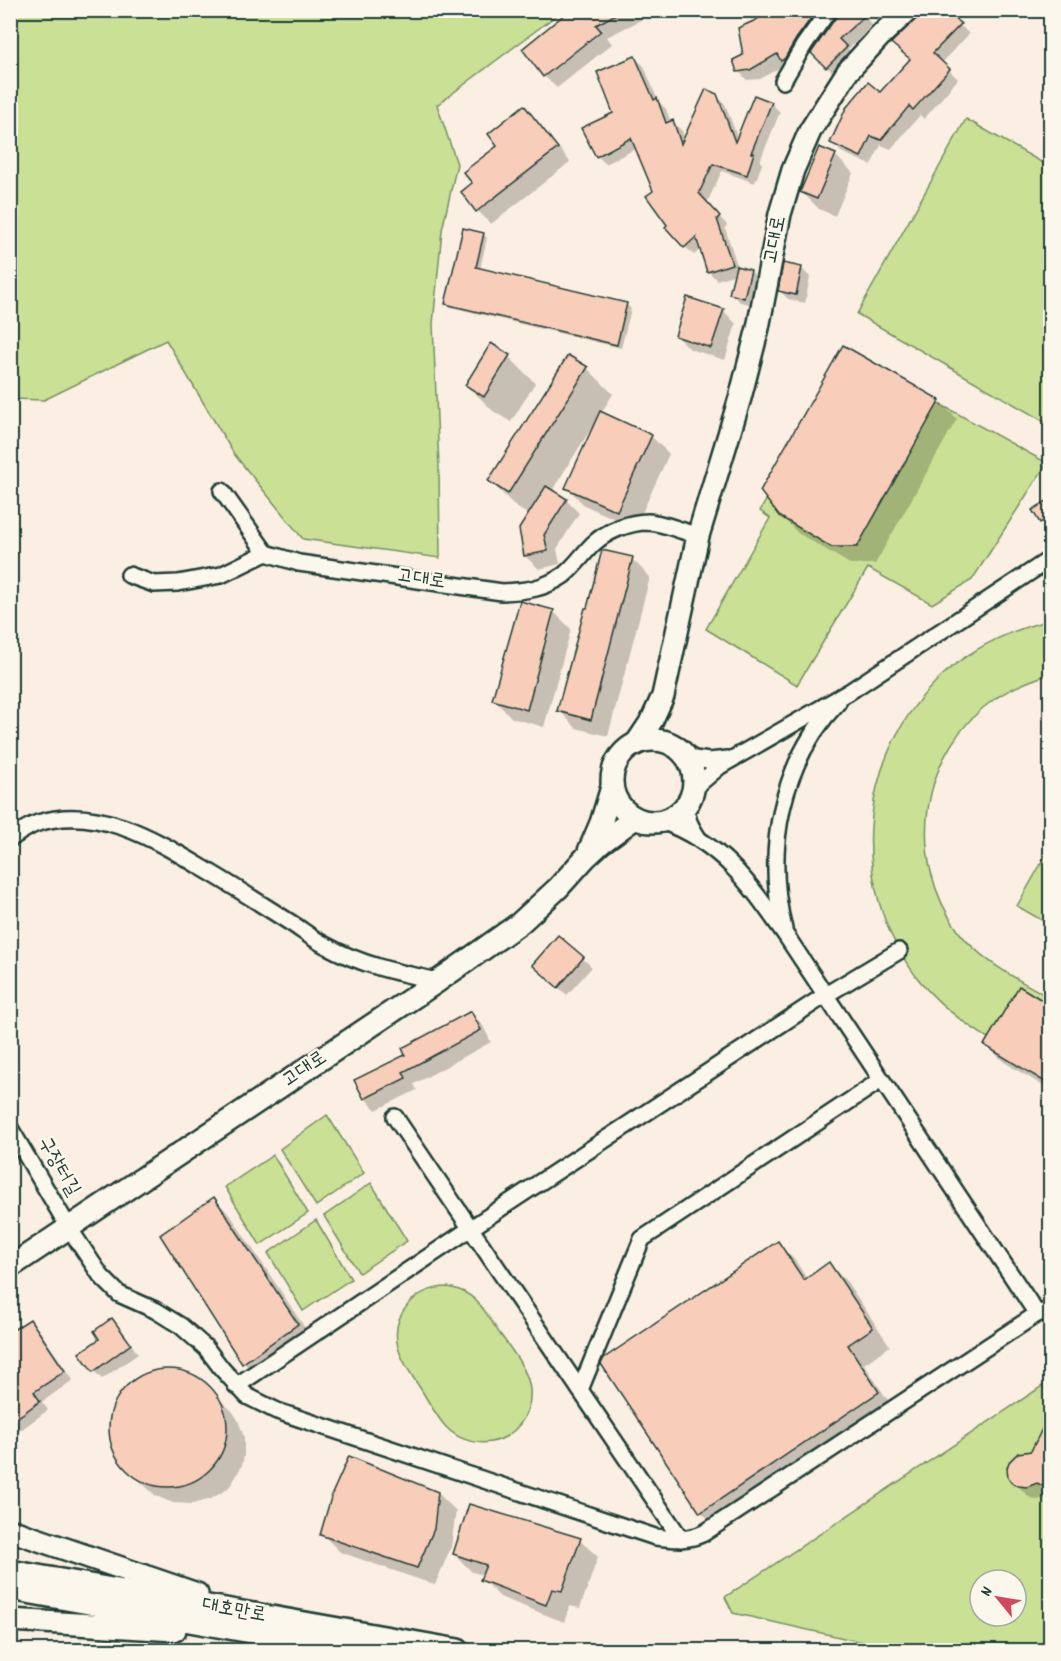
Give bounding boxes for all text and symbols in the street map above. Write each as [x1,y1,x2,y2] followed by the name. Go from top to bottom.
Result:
[758,214,794,266] street label: 고대로
[395,563,447,597] street label: 고대로
[277,1045,333,1095] street label: 고대로
[30,1132,86,1202] street label: 구장터길
[968,1568,1028,1628] north arrow
[975,1582,999,1601] text: N
[200,1592,268,1630] street label: 대호만로

